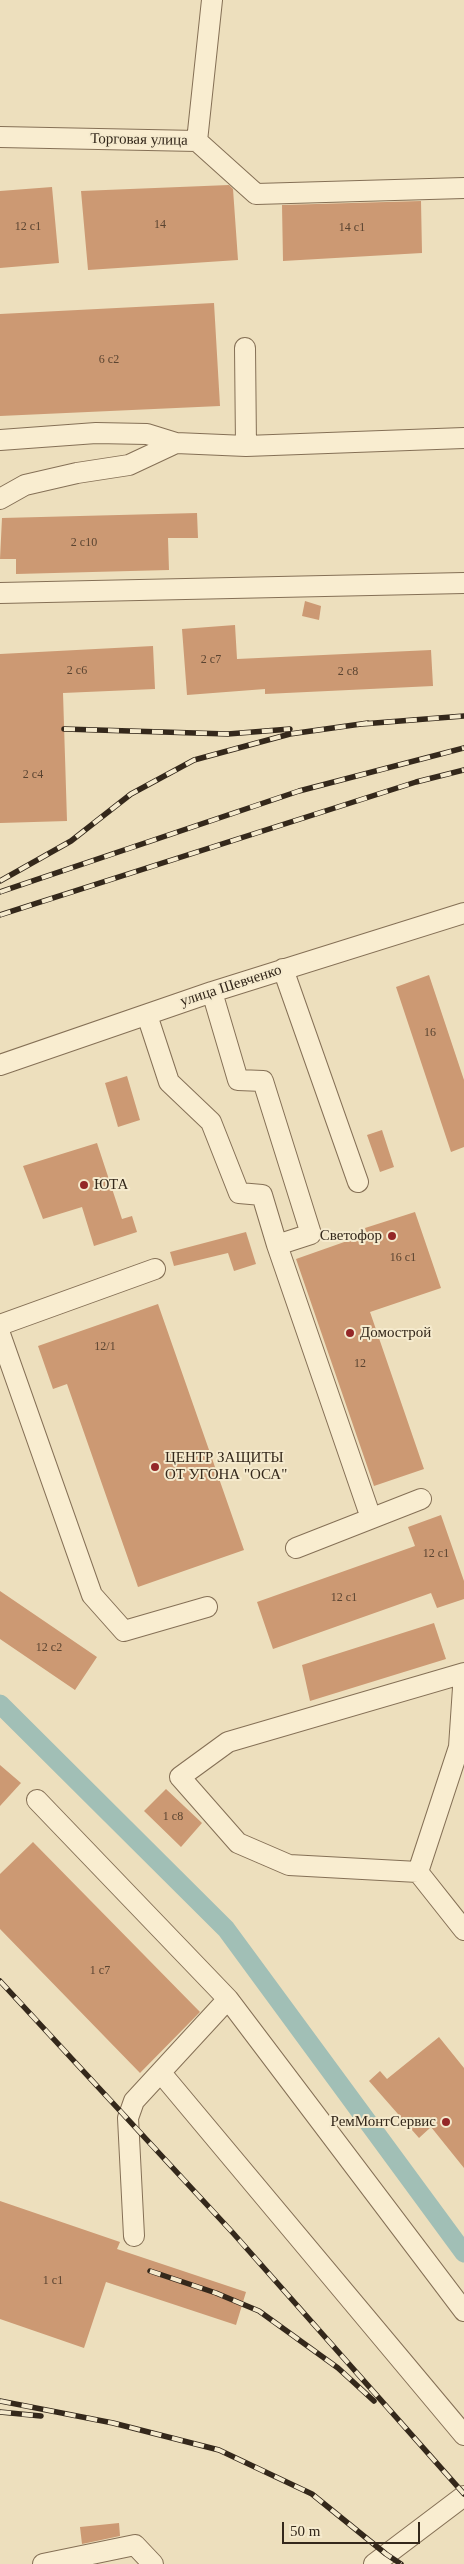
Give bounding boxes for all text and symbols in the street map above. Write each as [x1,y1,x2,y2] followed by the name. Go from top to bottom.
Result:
[90,130,188,150] street label: Торговая улица
[154,218,166,232] house number: 14
[15,220,41,234] house number: 12 с1
[339,221,365,235] house number: 14 с1
[99,353,119,367] house number: 6 с2
[71,536,97,550] house number: 2 с10
[201,653,221,667] house number: 2 с7
[67,664,87,678] house number: 2 с6
[338,665,358,679] house number: 2 с8
[23,768,43,782] house number: 2 с4
[178,961,284,1011] street label: улица Шевченко
[424,1026,436,1040] house number: 16
[94,1176,128,1194] place label: ЮТА
[78,1179,90,1191] marker: ЮТА
[320,1227,382,1245] place label: Светофор
[386,1230,398,1242] marker: Светофор
[390,1251,416,1265] house number: 16 с1
[360,1324,431,1342] place label: Домострой
[344,1327,356,1339] marker: Домострой
[94,1340,116,1354] house number: 12/1
[354,1357,366,1371] house number: 12
[165,1449,287,1484] place label: ЦЕНТР ЗАЩИТЫ ОТ УГОНА "ОСА"
[149,1461,161,1473] marker: ЦЕНТР ЗАЩИТЫ ОТ УГОНА "ОСА"
[423,1547,449,1561] house number: 12 с1
[331,1591,357,1605] house number: 12 с1
[36,1641,62,1655] house number: 12 с2
[163,1810,183,1824] house number: 1 с8
[90,1964,110,1978] house number: 1 с7
[331,2113,436,2131] place label: РемМонтСервис
[440,2116,452,2128] marker: РемМонтСервис
[43,2274,63,2288] house number: 1 с1
[284,2512,422,2544] scale bar
[290,2523,320,2539] text: 50 m

